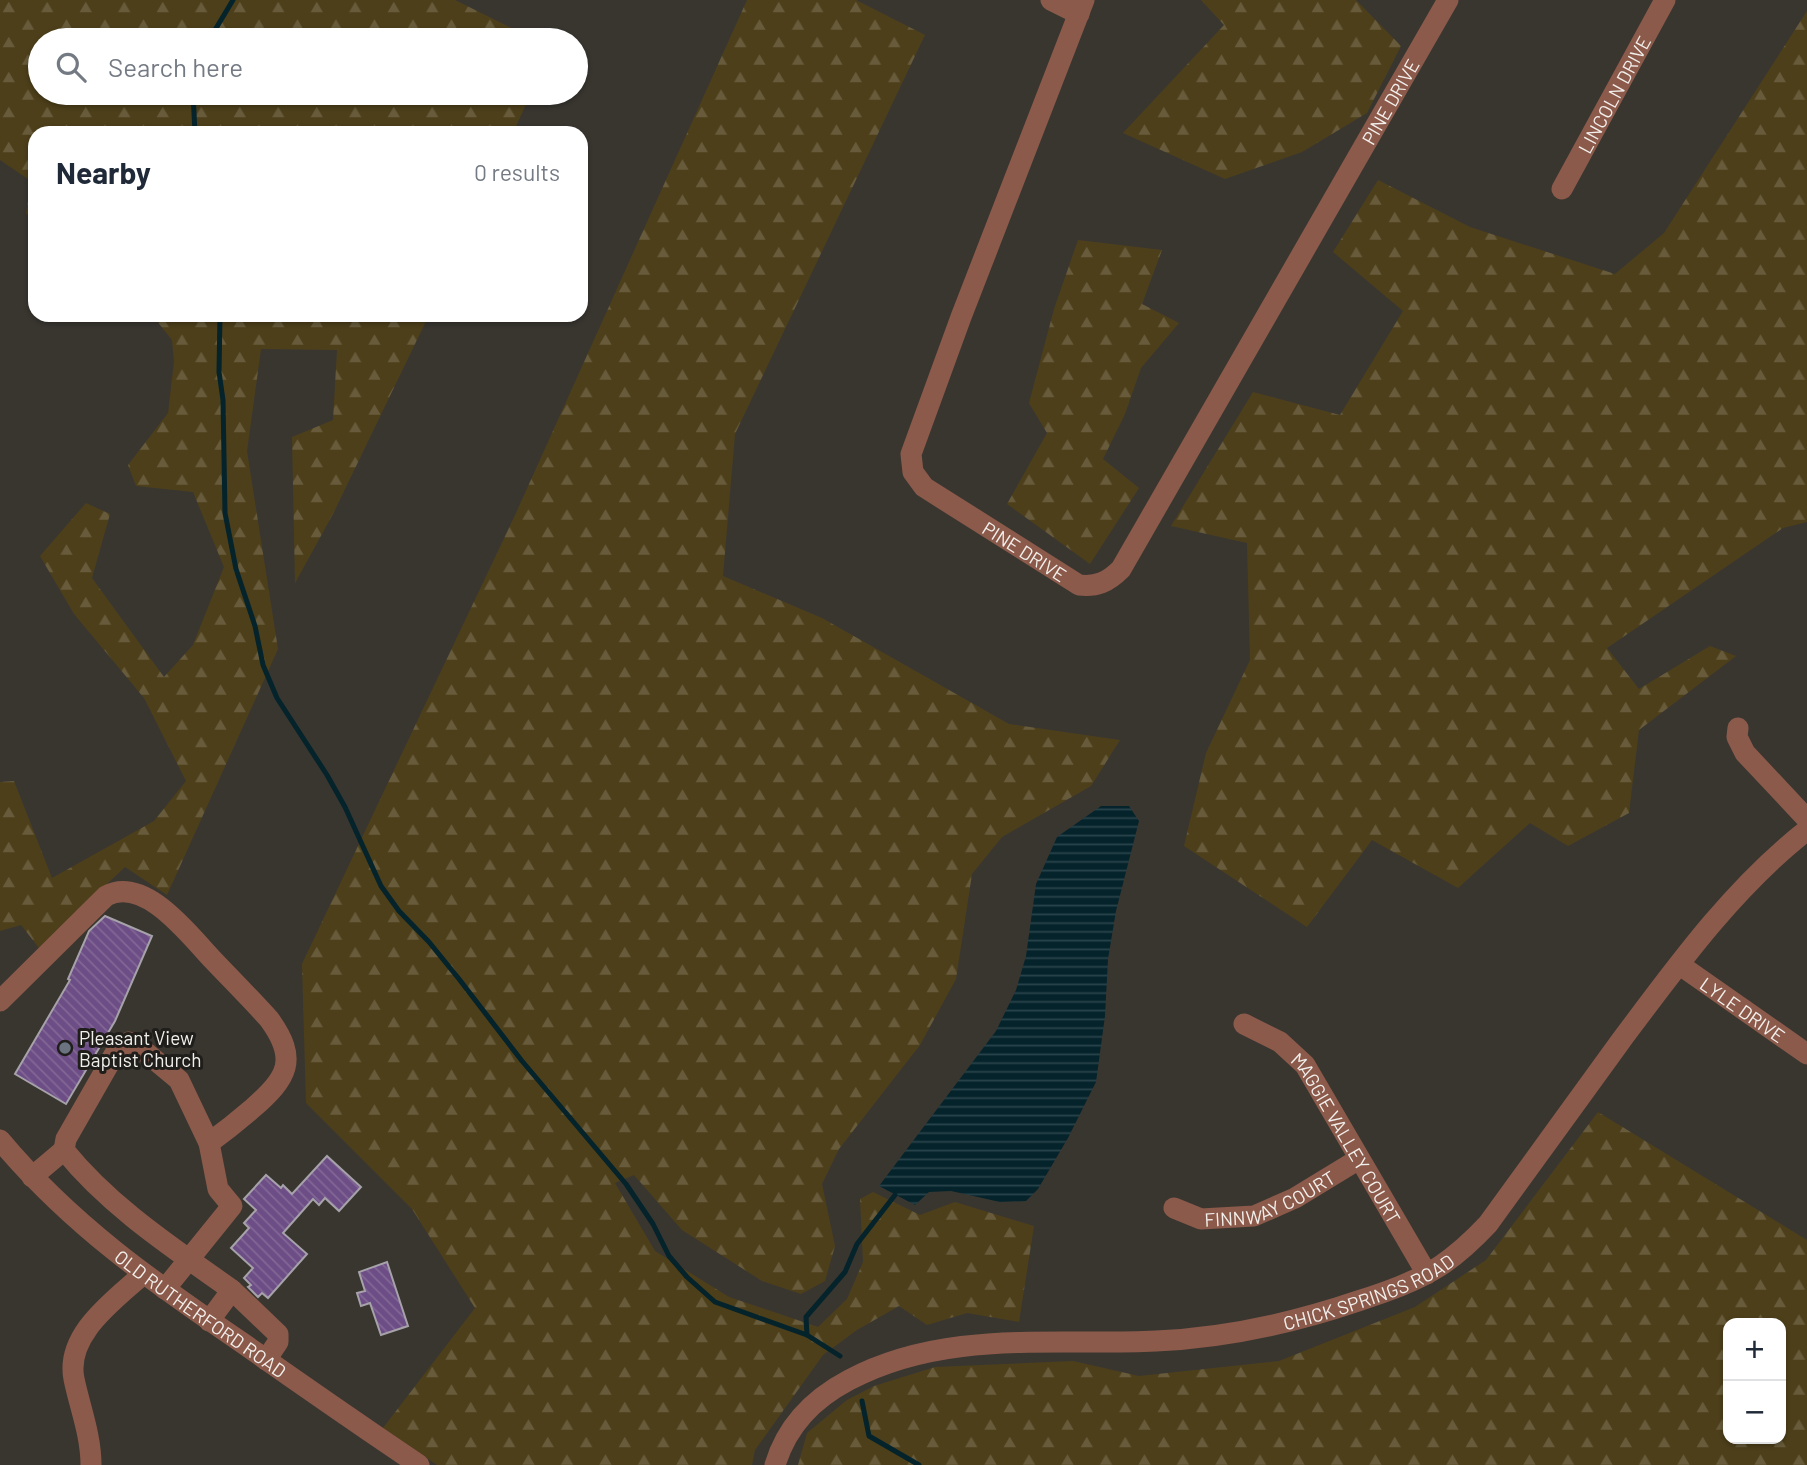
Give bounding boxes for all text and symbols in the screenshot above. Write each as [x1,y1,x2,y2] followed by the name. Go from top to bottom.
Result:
[28,28,588,105] search box
[1572,32,1655,157] street label: LINCOLN DRIVE
[52,48,90,86] icon: search
[108,51,243,82] text: Search here
[1356,55,1423,148] street label: PINE DRIVE
[56,154,151,190] text: Nearby
[474,158,560,186] text: 0 results
[979,516,1071,586] street label: PINE DRIVE
[1696,972,1790,1047] street label: LYLE DRIVE
[79,1026,202,1071] place label: Pleasant View Baptist Church
[57,1040,73,1056] marker: Pleasant View Baptist Church
[1287,1047,1406,1227] street label: MAGGIE VALLEY COURT
[1204,1165,1339,1230] street label: FINNWAY COURT
[111,1244,291,1382] street label: OLD RUTHERFORD ROAD
[1281,1249,1458,1334] street label: CHICK SPRINGS ROAD
[1723,1318,1786,1444] map controls
[1723,1318,1786,1381] button: +
[1723,1381,1786,1444] button: −

